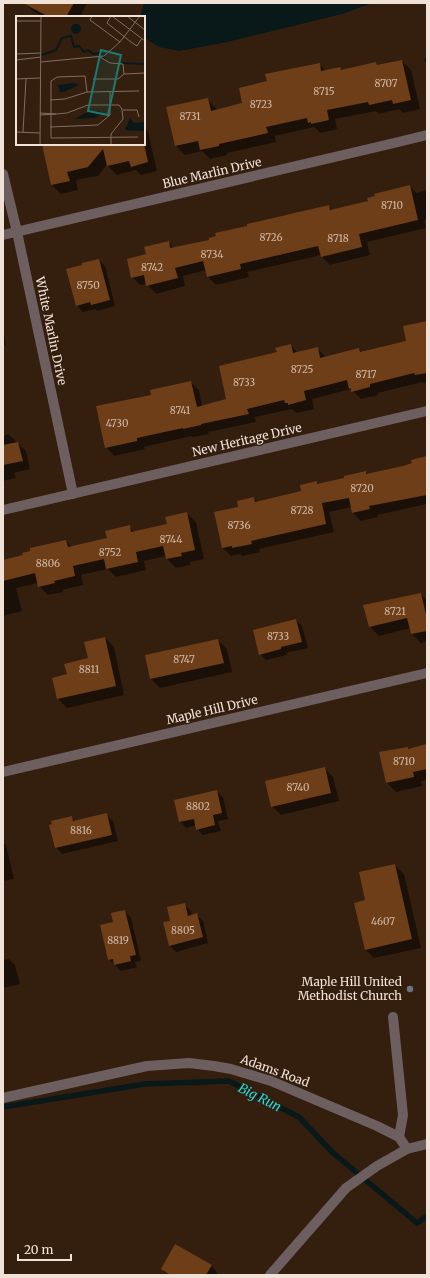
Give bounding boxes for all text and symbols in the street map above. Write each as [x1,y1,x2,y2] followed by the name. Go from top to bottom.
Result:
[16,16,145,145] inset map
[374,77,398,90] house number: 8707
[313,85,335,98] house number: 8715
[250,98,273,111] house number: 8723
[179,110,201,123] house number: 8731
[161,154,263,191] street label: Blue Marlin Drive
[381,199,403,212] house number: 8710
[259,231,283,244] house number: 8726
[327,232,349,245] house number: 8718
[200,248,224,261] house number: 8734
[141,261,163,274] house number: 8742
[32,274,70,386] street label: White Marlin Drive
[76,279,100,292] house number: 8750
[291,363,313,376] house number: 8725
[356,368,377,381] house number: 8717
[233,376,255,389] house number: 8733
[170,404,191,417] house number: 8741
[106,417,128,430] house number: 4730
[191,420,303,459] street label: New Heritage Drive
[350,482,374,495] house number: 8720
[290,504,314,517] house number: 8728
[228,519,250,532] house number: 8736
[160,533,182,546] house number: 8744
[99,546,121,559] house number: 8752
[36,557,60,570] house number: 8806
[384,605,406,618] house number: 8721
[267,630,289,643] house number: 8733
[173,653,195,666] house number: 8747
[79,663,100,676] house number: 8811
[165,692,259,727] street label: Maple Hill Drive
[393,755,415,768] house number: 8710
[286,781,310,794] house number: 8740
[186,800,210,813] house number: 8802
[70,824,92,837] house number: 8816
[371,915,395,928] house number: 4607
[171,924,195,937] house number: 8805
[107,934,129,947] house number: 8819
[298,974,402,1003] place label: Maple Hill United Methodist Church
[405,984,415,994] marker: Maple Hill United Methodist Church
[238,1051,312,1090] street label: Adams Road
[235,1079,284,1116] water label: Big Run
[18,1236,71,1262] scale bar
[24,1242,53,1257] text: 20 m

